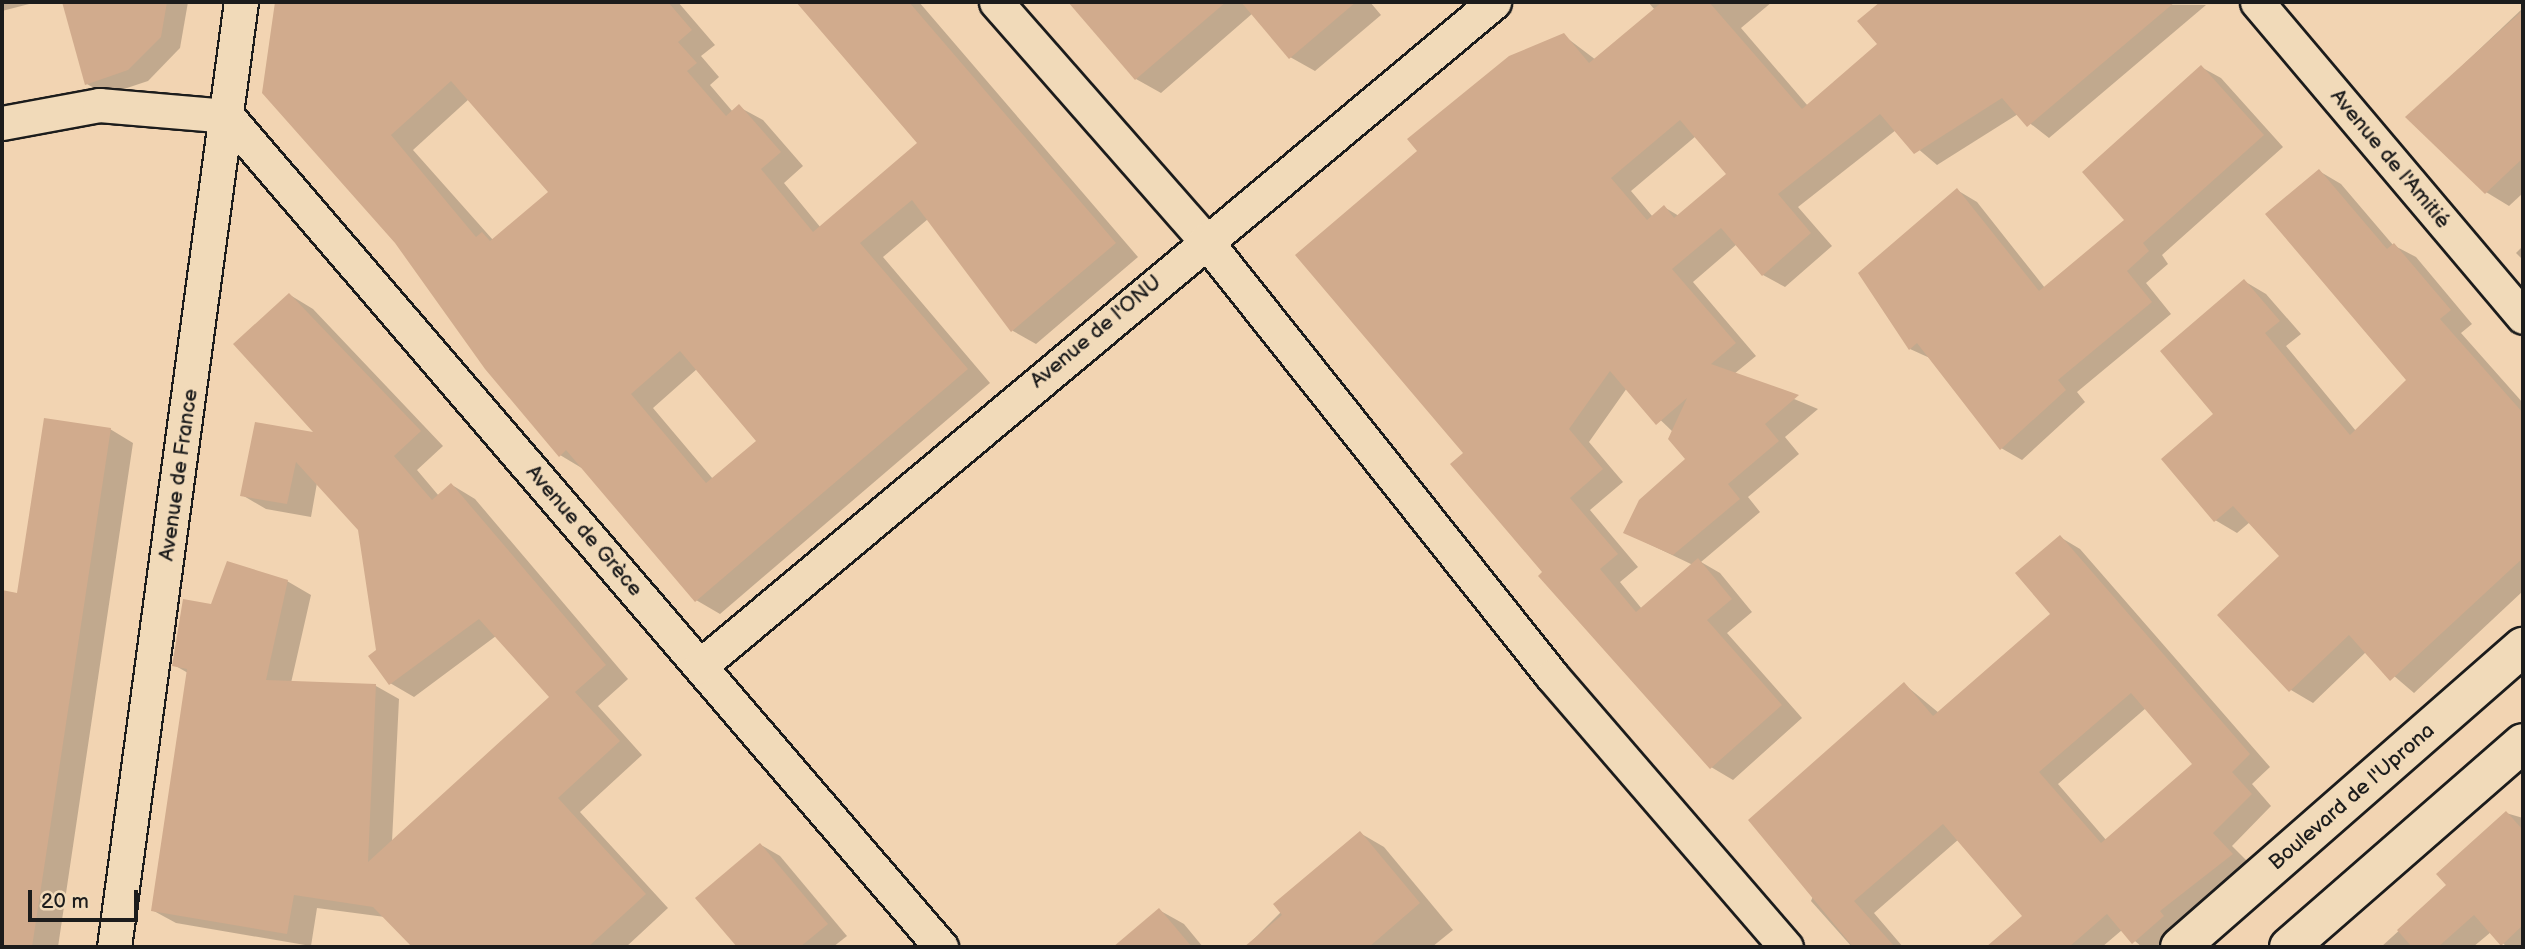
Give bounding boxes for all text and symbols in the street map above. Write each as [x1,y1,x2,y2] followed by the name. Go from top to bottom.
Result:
[2325,84,2455,234] street label: Avenue de l'Amitié
[1026,270,1166,394] street label: Avenue de l'ONU
[154,387,204,563] street label: Avenue de France
[520,460,648,602] street label: Avenue de Grèce
[2264,718,2440,876] street label: Boulevard de l'Uprona
[32,876,142,920] scale bar
[41,889,89,914] text: 20 m

